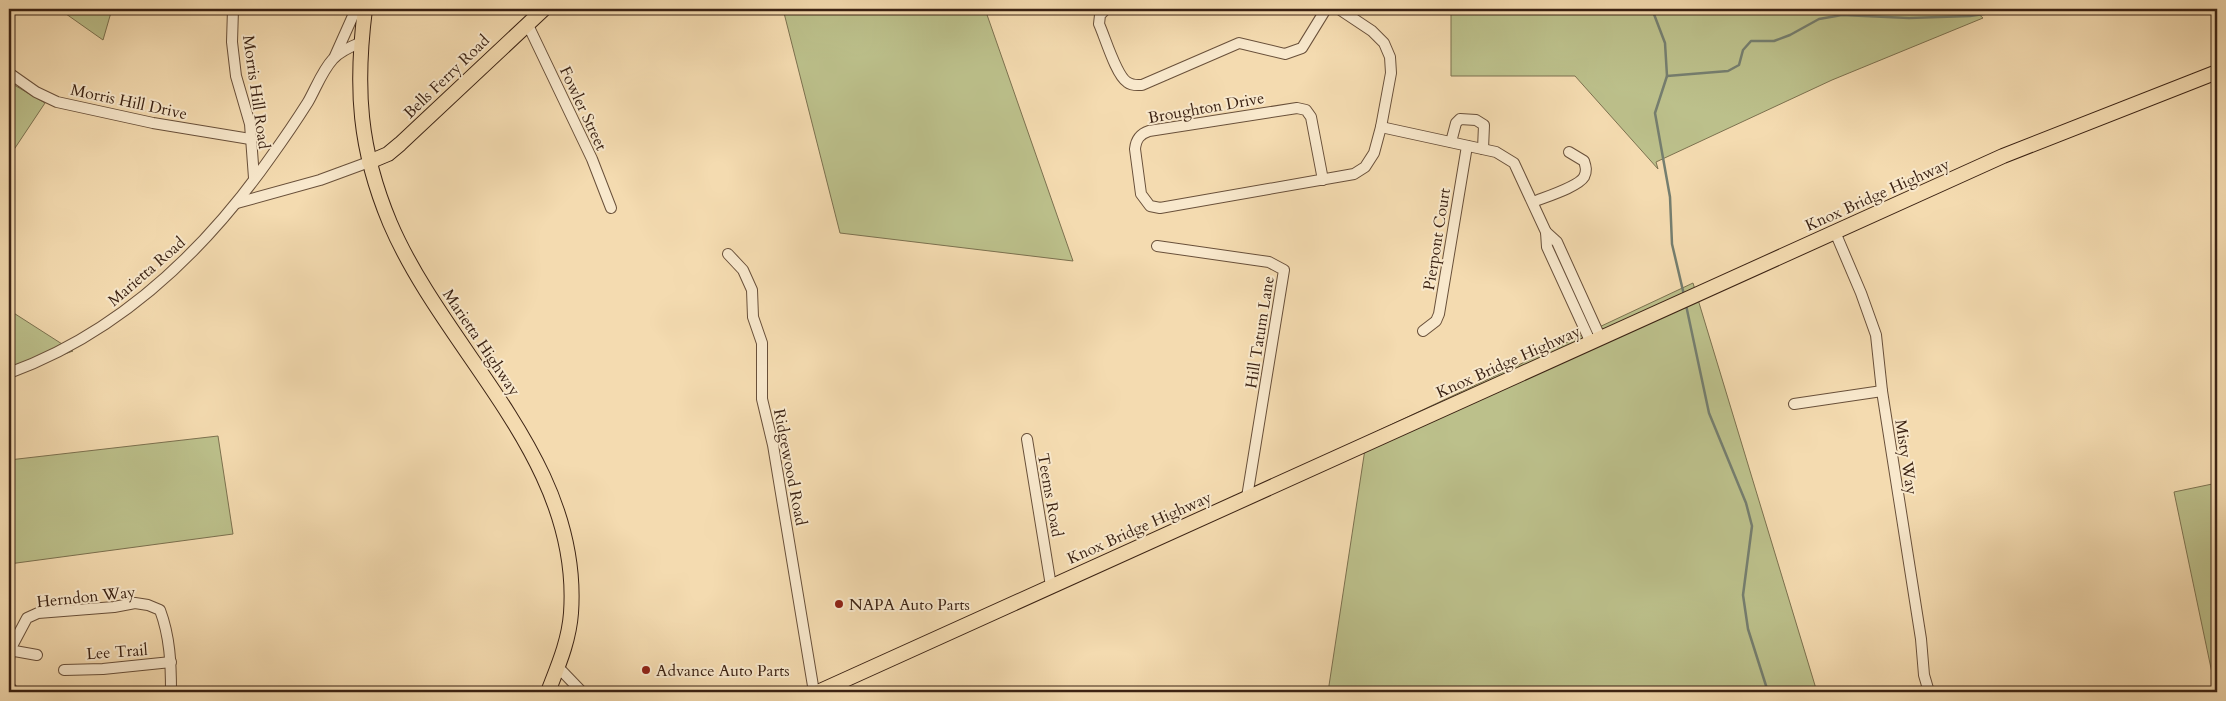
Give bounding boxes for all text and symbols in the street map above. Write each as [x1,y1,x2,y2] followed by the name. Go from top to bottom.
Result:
[399,30,495,124] street label: Bells Ferry Road
[237,34,275,151] street label: Morris Hill Road
[554,63,612,154] street label: Fowler Street
[69,79,189,125] street label: Morris Hill Drive
[1146,87,1266,129] street label: Broughton Drive
[1802,153,1954,237] street label: Knox Bridge Highway
[1418,186,1456,292] street label: Pierpont Court
[103,232,190,312] street label: Marietta Road
[1240,274,1280,390] street label: Hill Tatum Lane
[437,285,525,401] street label: Marietta Highway
[1433,320,1585,404] street label: Knox Bridge Highway
[768,407,812,528] street label: Ridgewood Road
[1889,418,1923,497] street label: Misty Way
[1032,452,1068,539] street label: Teems Road
[1064,486,1216,570] street label: Knox Bridge Highway
[36,581,137,613] street label: Herndon Way
[849,594,970,616] place label: NAPA Auto Parts
[833,598,845,610] marker: NAPA Auto Parts
[86,639,149,665] street label: Lee Trail
[656,660,790,682] place label: Advance Auto Parts
[640,664,652,676] marker: Advance Auto Parts

